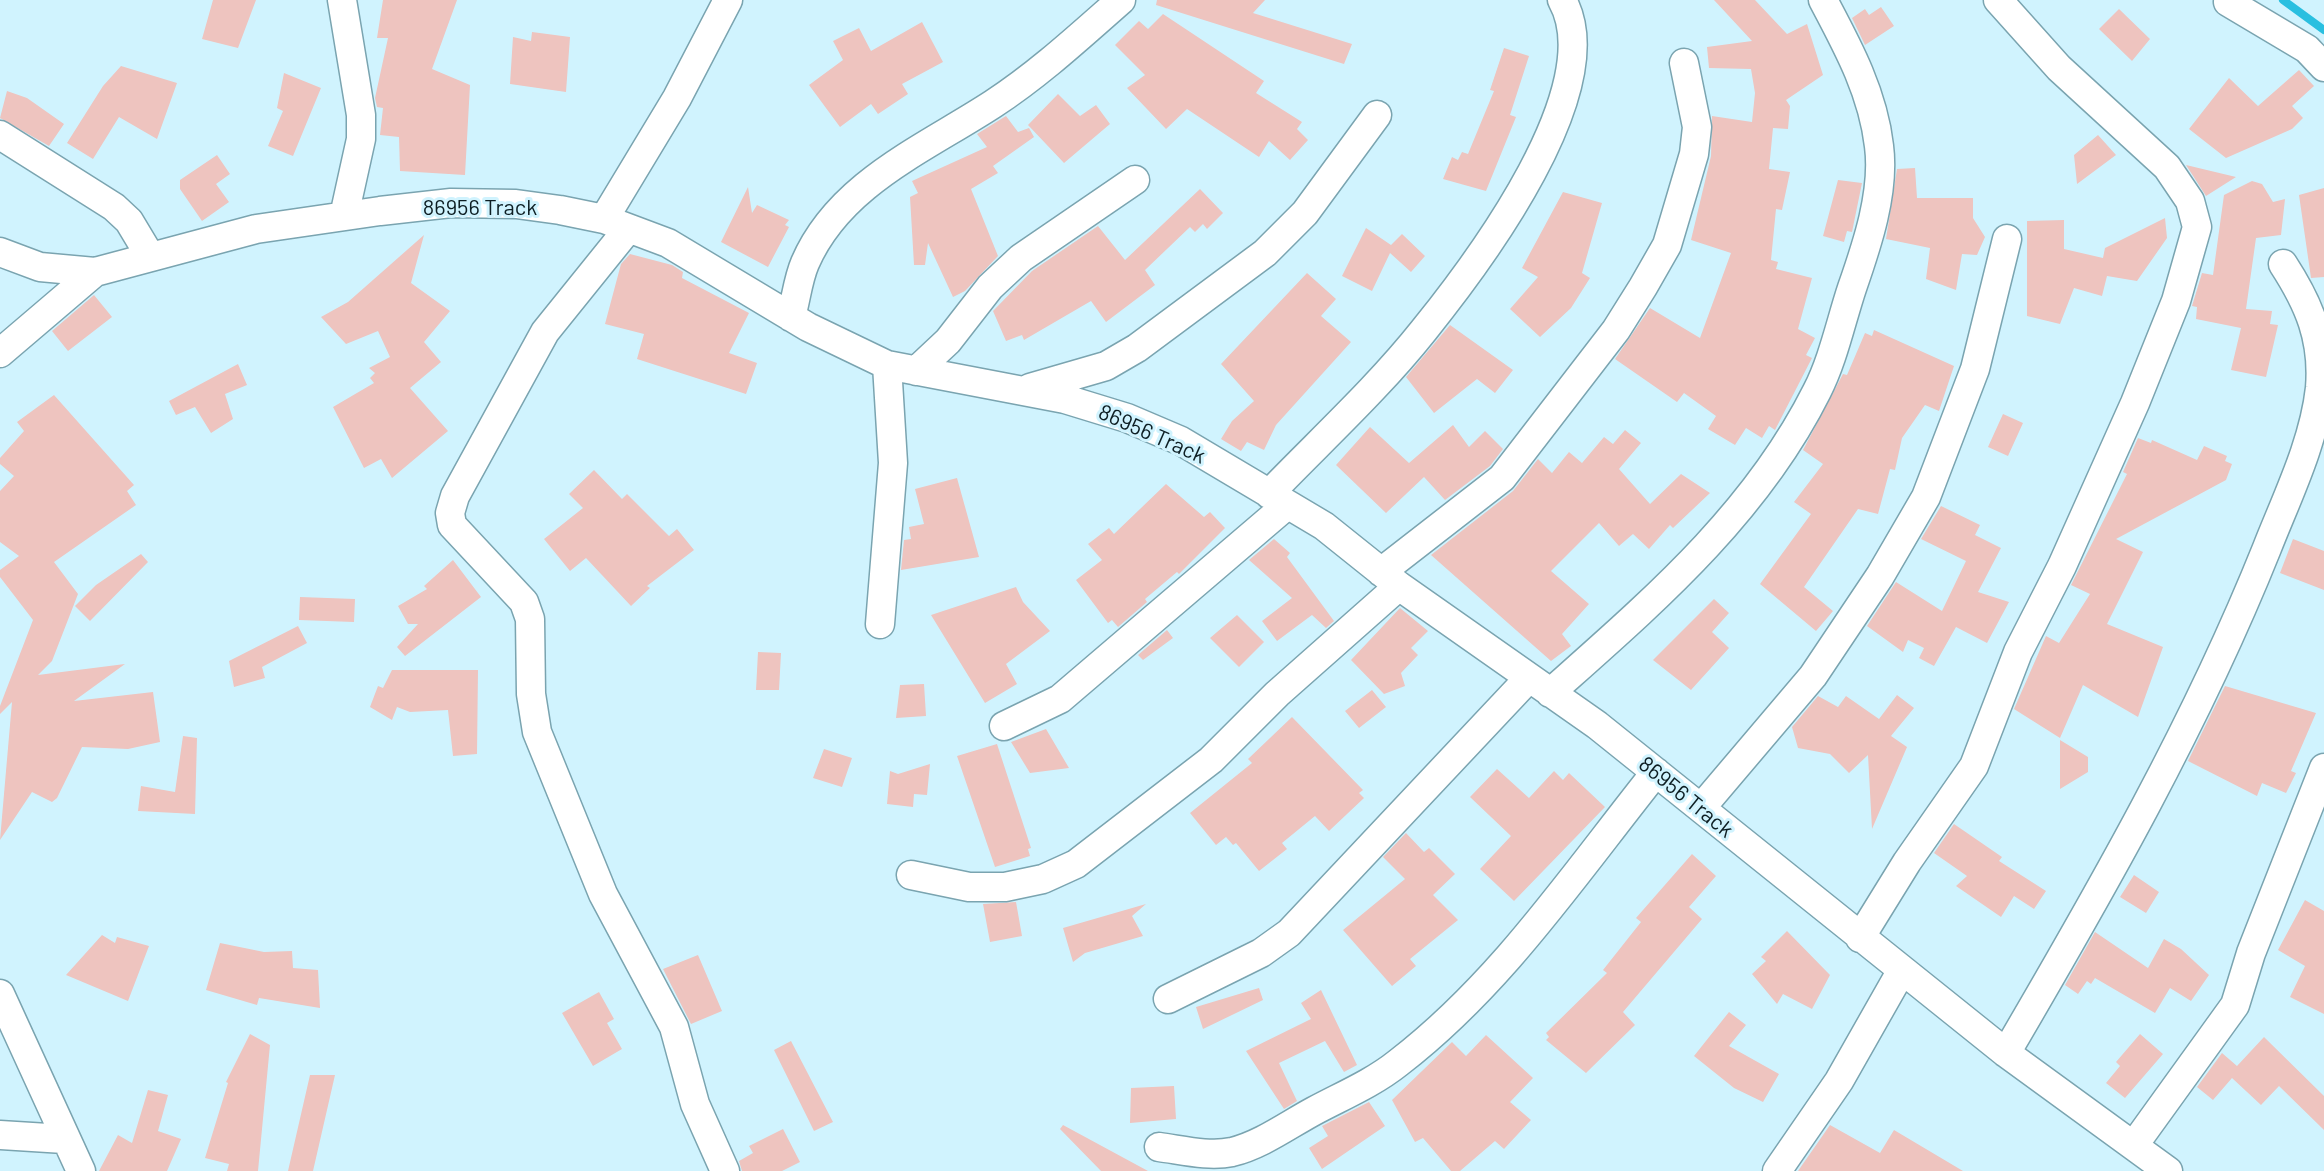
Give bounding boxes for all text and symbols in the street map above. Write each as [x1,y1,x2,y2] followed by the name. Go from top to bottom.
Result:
[423,195,537,221] street label: 86956 Track
[1094,399,1210,469] street label: 86956 Track
[1633,751,1739,843] street label: 86956 Track

